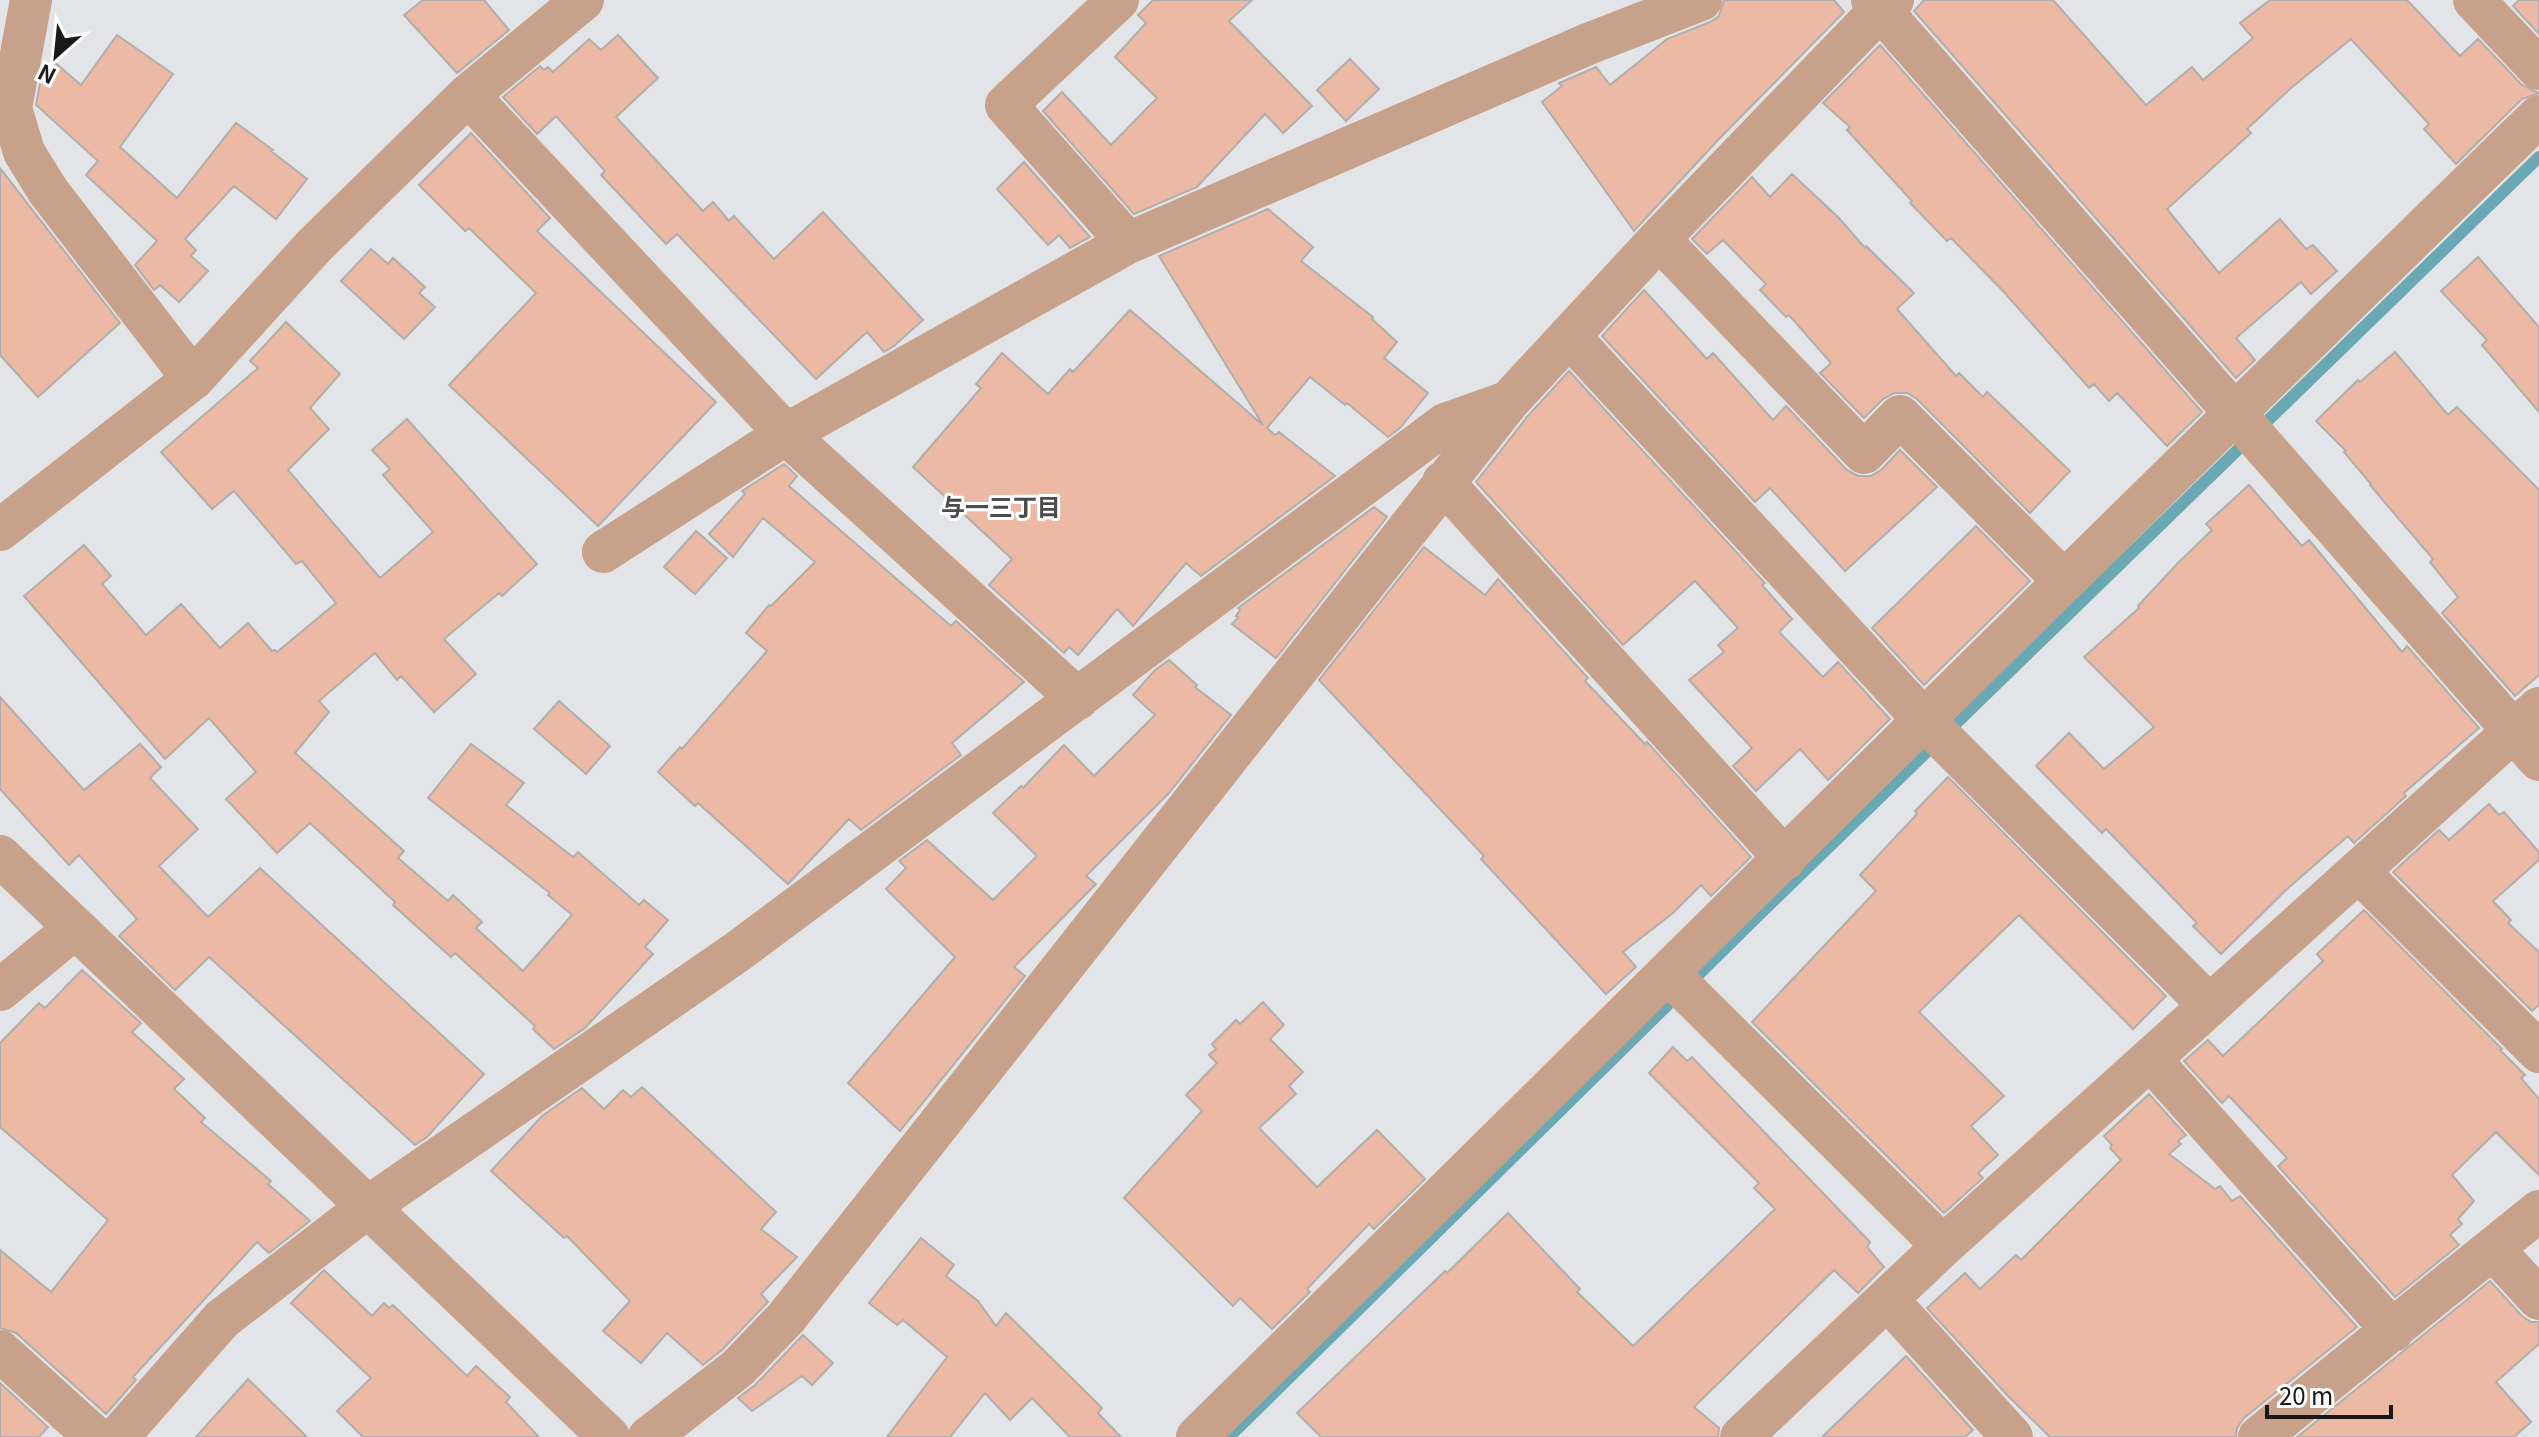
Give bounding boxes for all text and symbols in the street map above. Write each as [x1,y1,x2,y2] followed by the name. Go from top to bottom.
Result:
[16,16,96,96] north arrow
[31,58,61,94] text: N
[941,488,1061,523] district label: 与一三丁目
[2267,1369,2391,1419] scale bar
[2279,1377,2333,1412] text: 20 m

